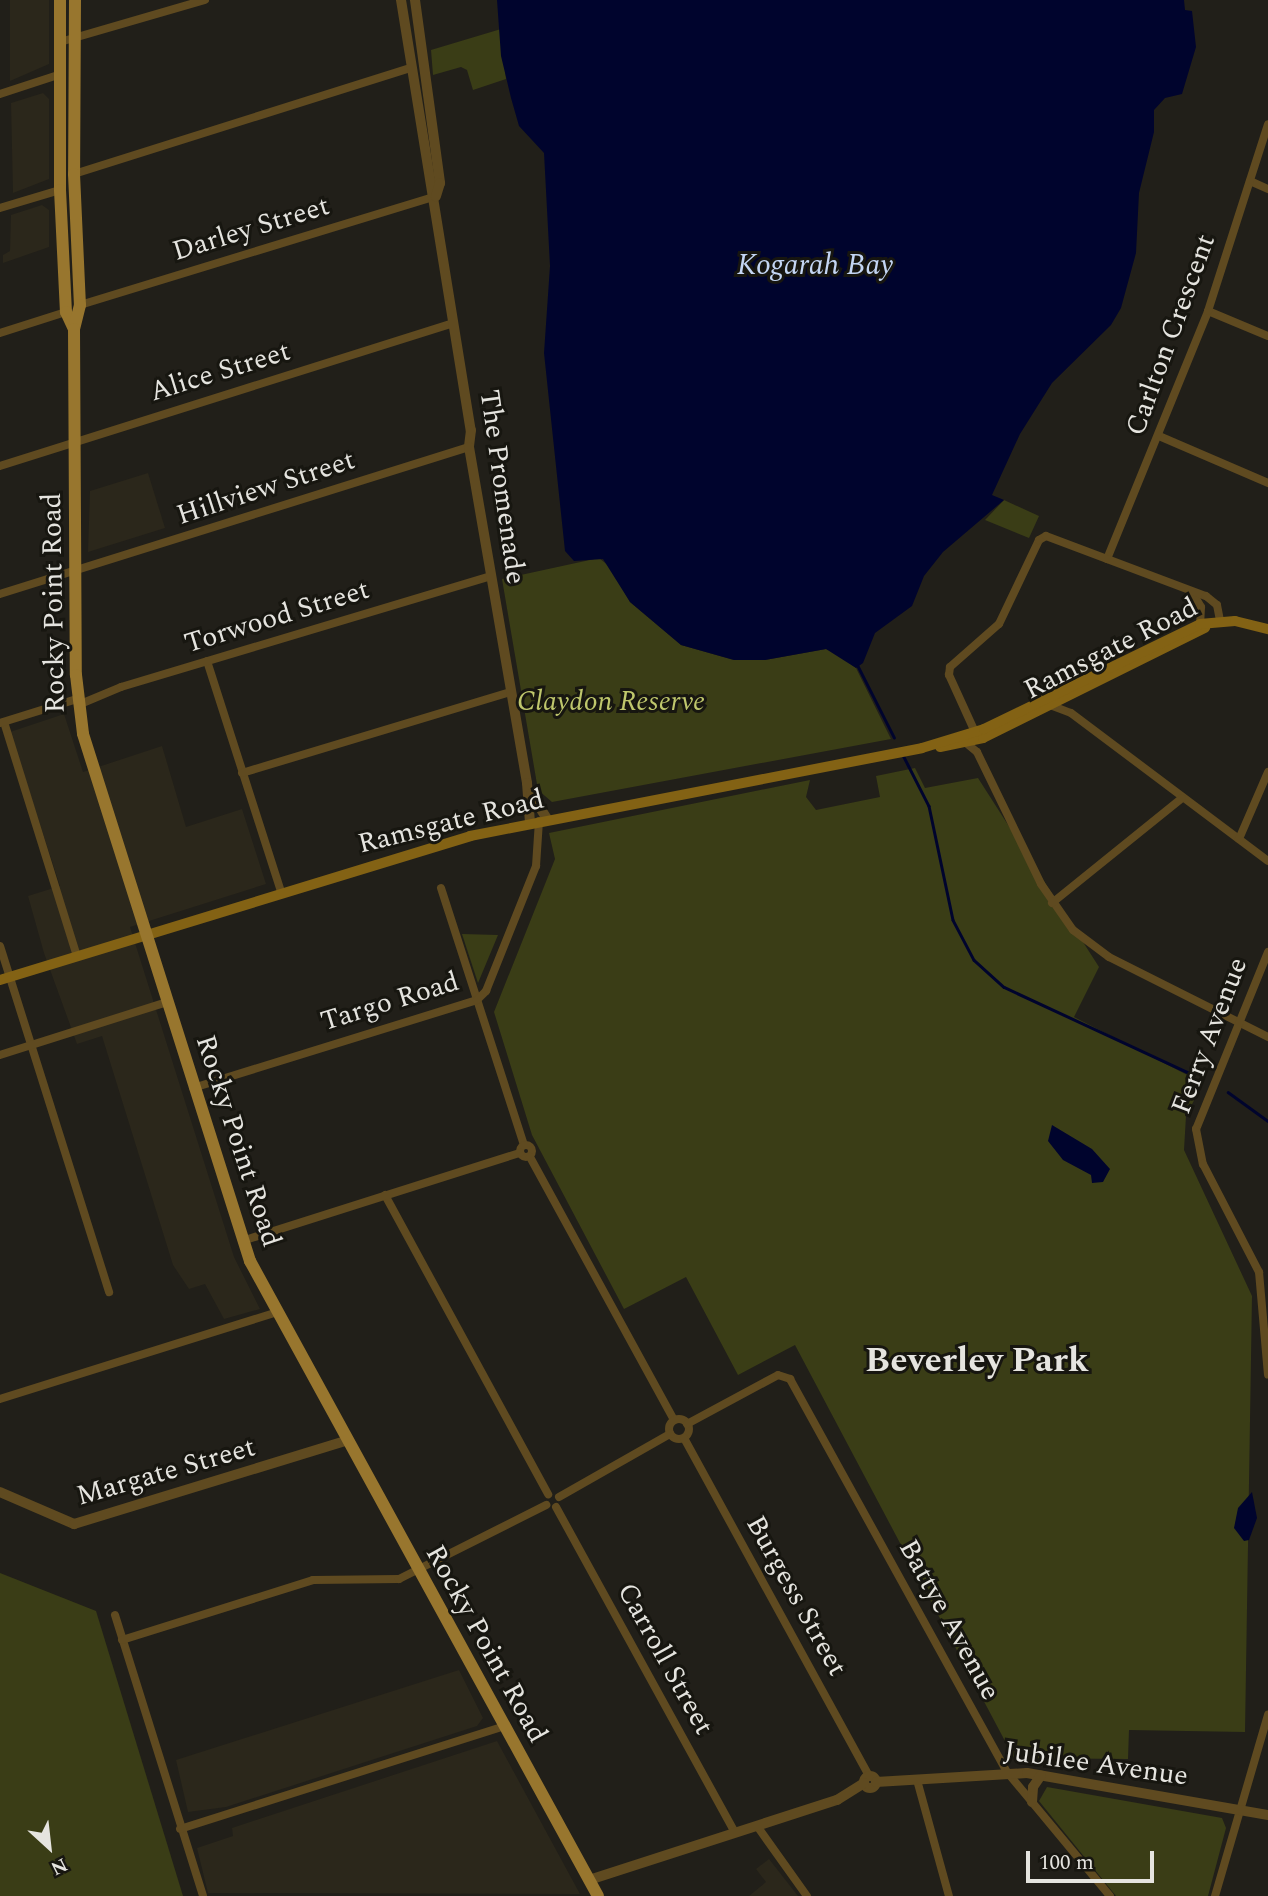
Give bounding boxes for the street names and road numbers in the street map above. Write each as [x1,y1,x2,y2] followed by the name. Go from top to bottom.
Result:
[169,189,333,269] street label: Darley Street
[1119,230,1223,440] street label: Carlton Crescent
[146,335,294,409] street label: Alice Street
[472,388,532,586] street label: The Promenade
[173,443,359,533] street label: Hillview Street
[35,492,73,714] street label: Rocky Point Road
[181,573,373,661] street label: Torwood Street
[1018,591,1204,707] street label: Ramsgate Road
[354,783,548,861] street label: Ramsgate Road
[1165,953,1255,1119] street label: Ferry Avenue
[317,965,463,1039] street label: Targo Road
[188,1031,288,1251] street label: Rocky Point Road
[73,1430,259,1514] street label: Margate Street
[738,1510,854,1682] street label: Burgess Street
[891,1534,1007,1706] street label: Battye Avenue
[418,1539,554,1749] street label: Rocky Point Road
[610,1577,720,1741] street label: Carroll Street
[1002,1734,1190,1794] street label: Jubilee Avenue

